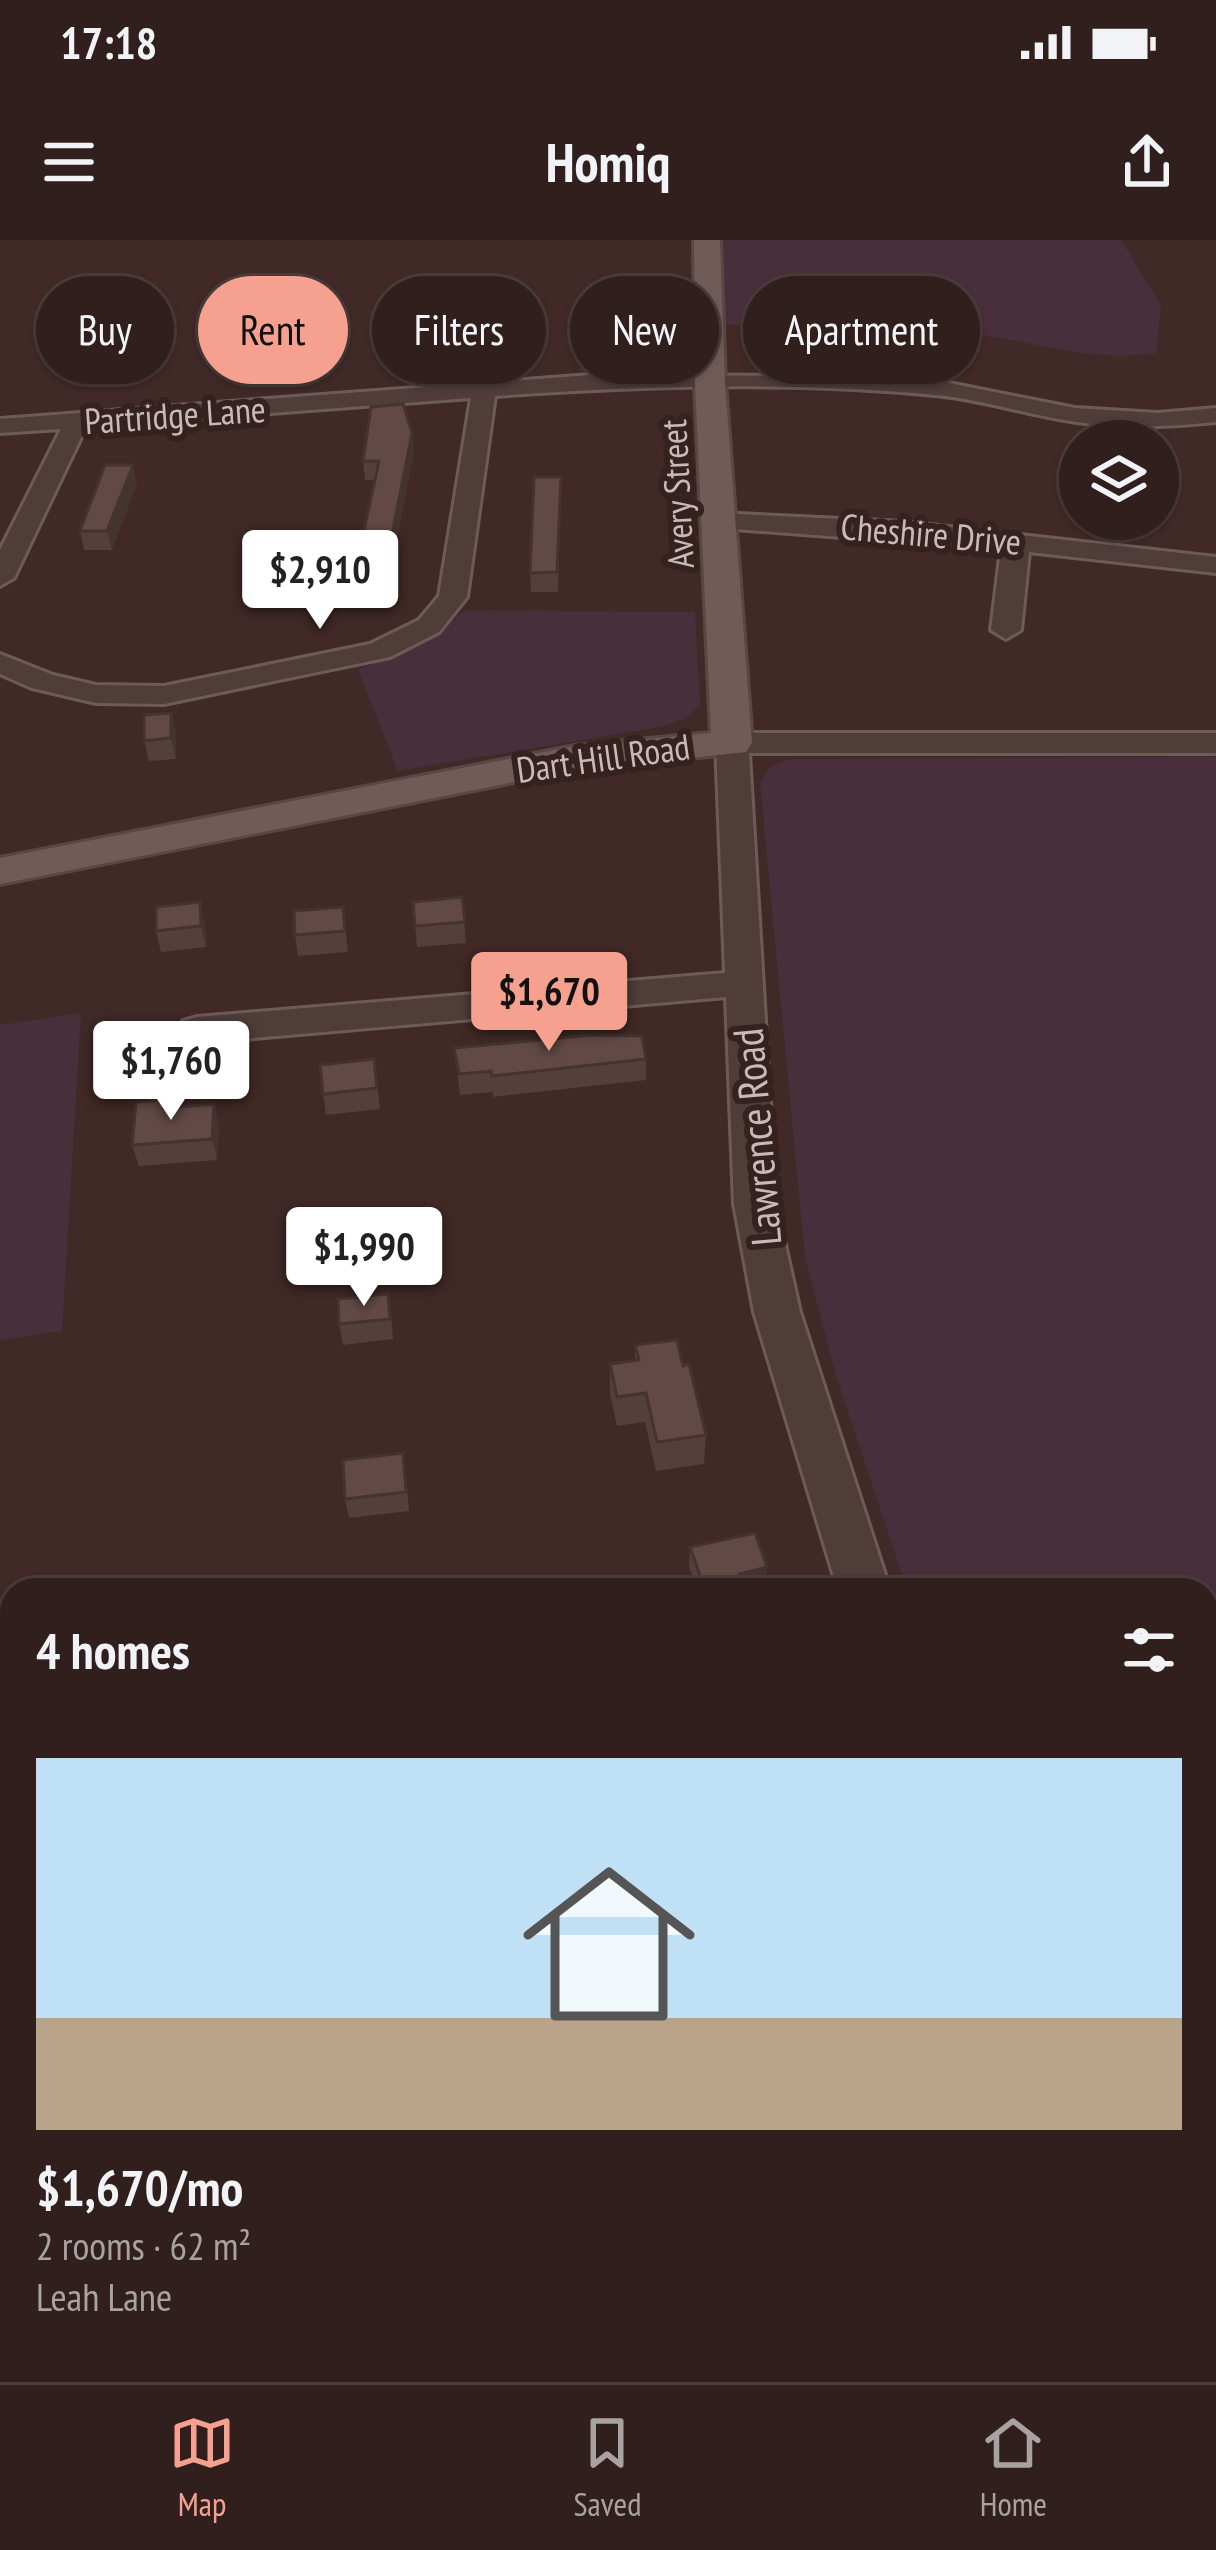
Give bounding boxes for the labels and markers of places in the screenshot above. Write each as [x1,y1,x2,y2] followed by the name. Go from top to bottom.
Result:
[222,530,418,632] pin: $2,910
[451,952,647,1054] pin: $1,670
[73,1021,269,1123] pin: $1,760
[266,1207,462,1309] pin: $1,990

